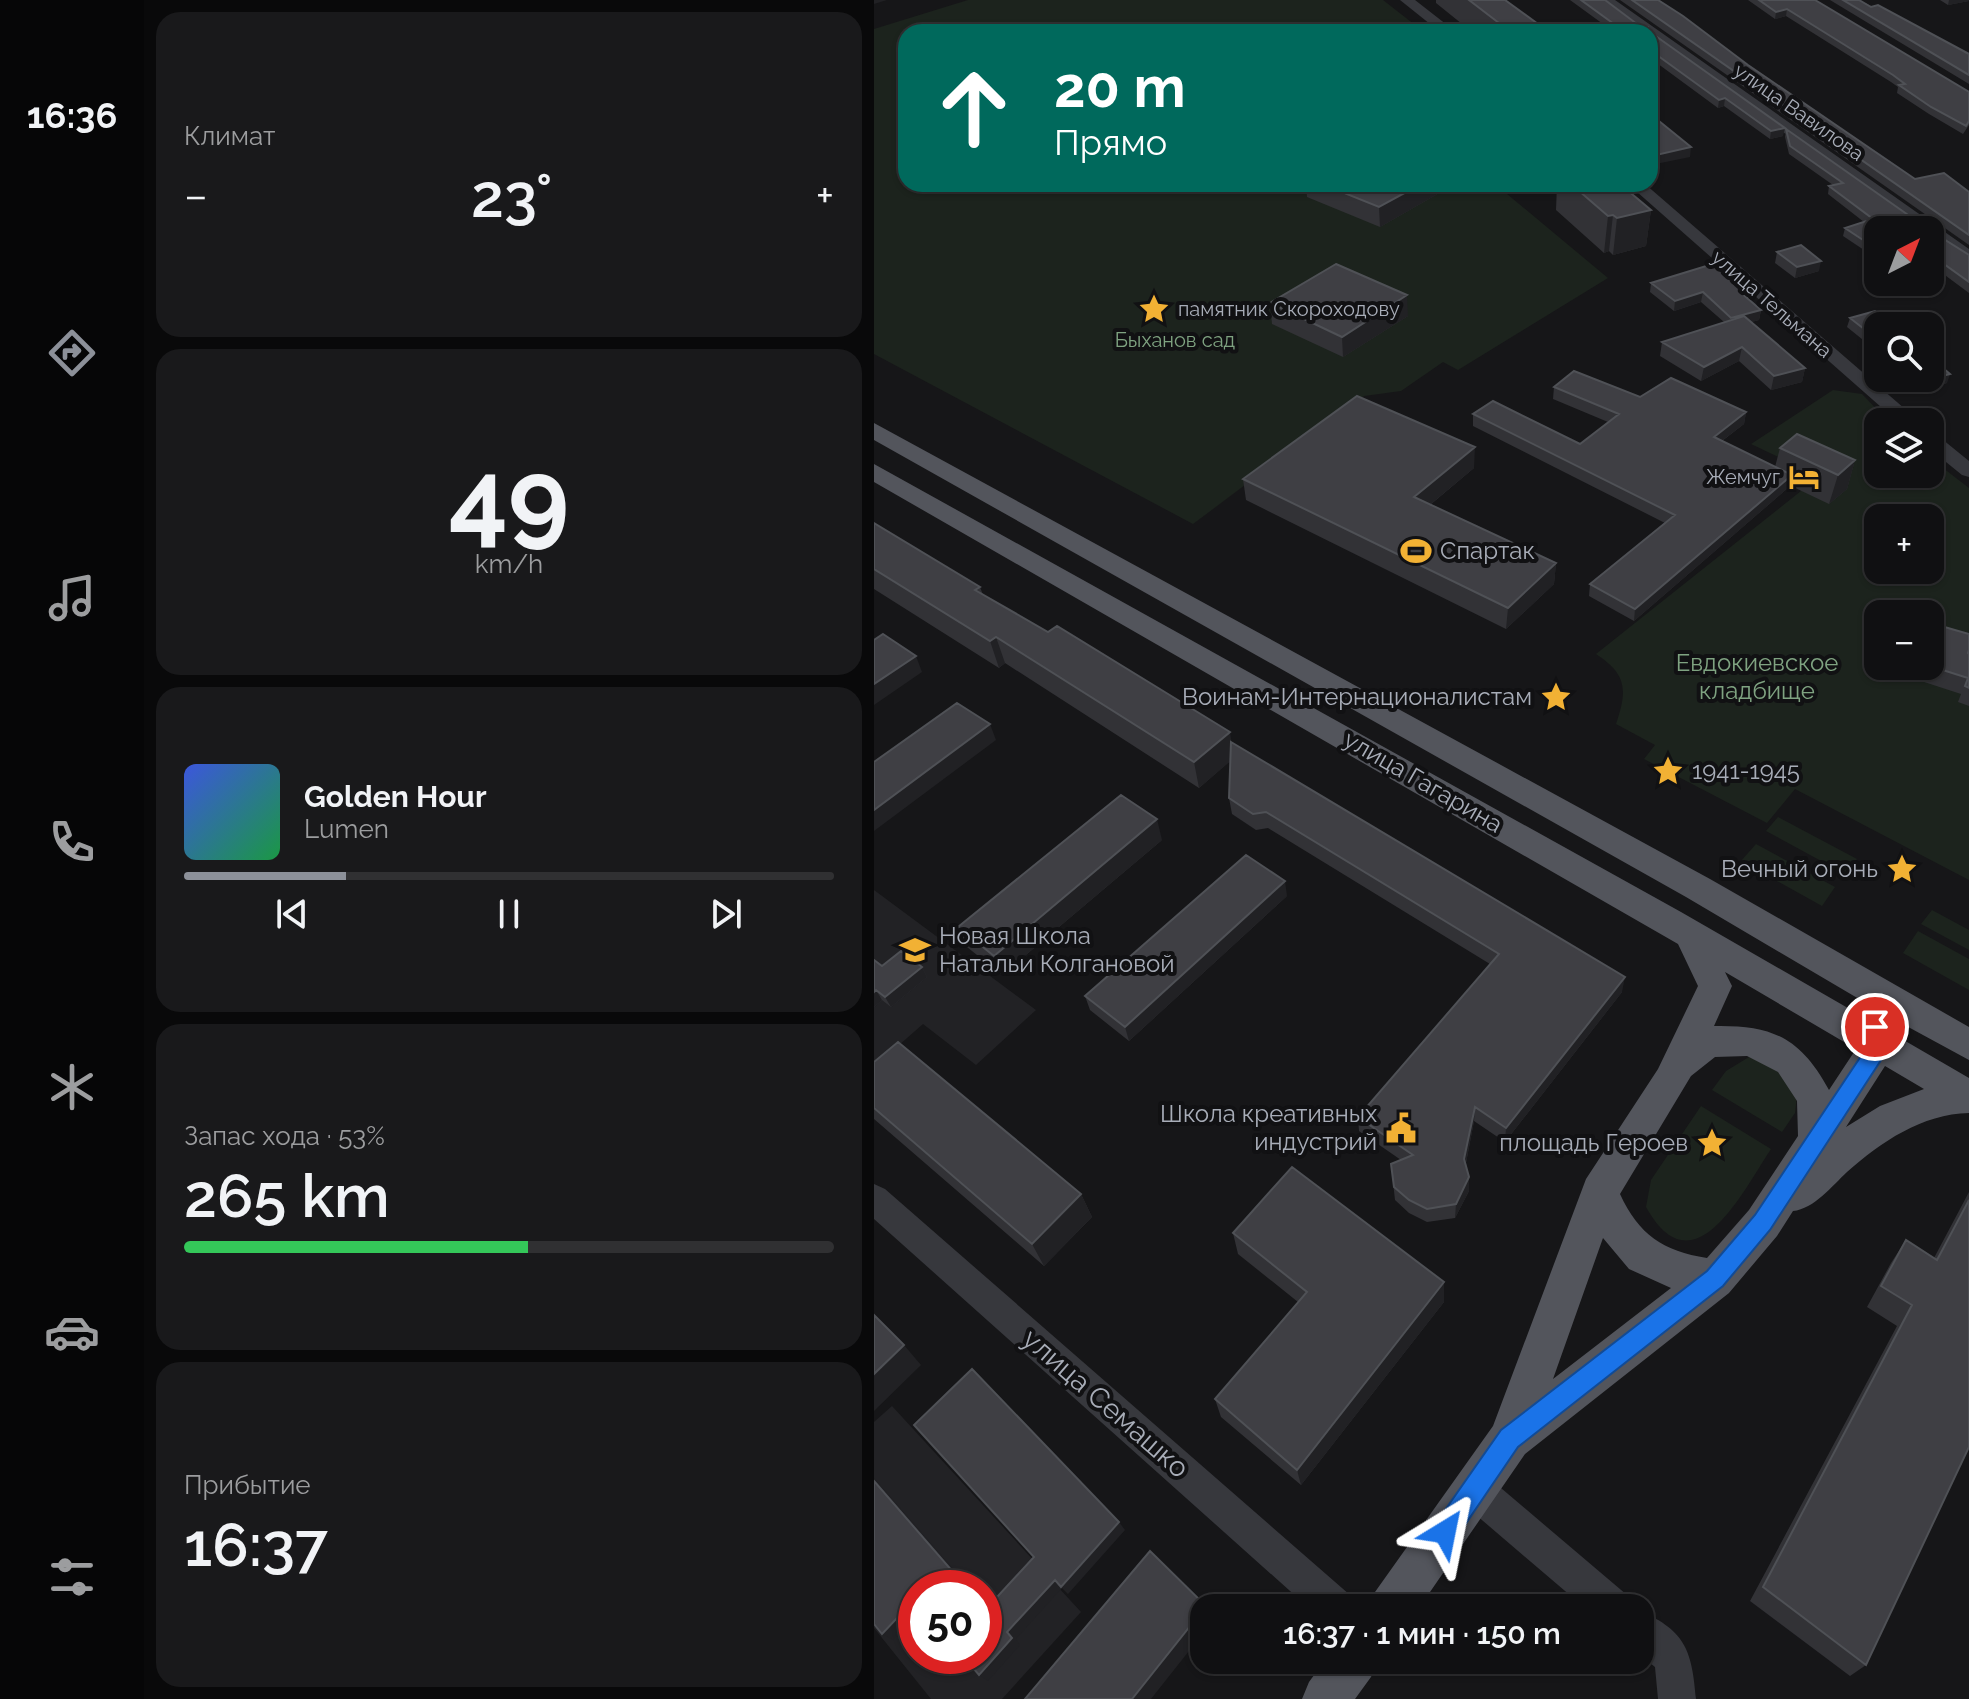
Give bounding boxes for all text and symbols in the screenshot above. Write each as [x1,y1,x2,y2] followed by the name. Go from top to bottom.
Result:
[1054,54,1186,120] text: 20 m
[922,56,1026,160] icon: ahead
[1729,58,1869,166] street label: улица Вавилова
[27,94,117,136] text: 16:36
[184,121,275,151] text: Климат
[1054,121,1167,163] text: Прямо
[471,161,552,231] text: 23°
[184,170,208,221] text: −
[816,170,834,221] text: +
[1864,216,1944,296] north arrow
[1864,216,1944,680] map controls
[1707,245,1837,363] street label: улица Тельмана
[1137,292,1171,326] place icon: памятник Скороходову
[1178,297,1400,321] place label: памятник Скороходову
[1864,312,1944,392] button: search
[44,325,100,381] icon: directions
[1115,328,1236,352] park label: Быханов сад
[1864,408,1944,488] button: layers
[449,436,569,558] text: 49
[1787,460,1821,494] hotel icon: Жемчуг
[1706,465,1780,489] place label: Жемчуг
[1864,504,1944,584] button: +
[1399,534,1433,568] sports icon: Спартак
[1440,536,1535,565] place label: Спартак
[475,549,543,579] text: km/h
[44,570,100,626] icon: music
[1864,600,1944,680] button: −
[1676,648,1838,705] park label: Евдокиевское кладбище
[1539,680,1573,714] place icon: Воинам-Интернационалистам
[1182,682,1532,711] place label: Воинам-Интернационалистам
[1339,724,1508,839] street label: улица Гагарина
[1651,754,1685,788] place icon: 1941-1945
[1692,756,1800,785] place label: 1941-1945
[304,779,487,814] text: Golden Hour
[44,814,100,870] icon: phone
[304,814,389,844] text: Lumen
[1885,852,1919,886] place icon: Вечный огонь
[1721,854,1878,883] place label: Вечный огонь
[270,892,314,936] icon: previous
[487,892,531,936] icon: pause
[704,892,748,936] icon: next
[939,921,1175,978] place label: Новая Школа Натальи Колгановой
[898,933,932,967] school or university icon: Новая Школа Натальи Колгановой
[1841,993,1909,1061] pin
[1853,1005,1897,1049] icon: arrive
[44,1059,100,1115] icon: climate
[1160,1099,1377,1156] place label: Школа креативных индустрий
[1384,1111,1418,1145] public building icon: Школа креативных индустрий
[184,1121,385,1151] text: Запас хода · 53%
[1695,1126,1729,1160] place icon: площадь Героев
[1499,1128,1688,1157] place label: площадь Героев
[184,1161,390,1231] text: 265 km
[44,1304,100,1360] icon: car
[1016,1322,1196,1485] street label: улица Семашко
[184,1470,311,1500] text: Прибытие
[1403,1490,1487,1574] position arrow
[184,1510,328,1580] text: 16:37
[44,1549,100,1605] icon: filters
[898,1570,1002,1674] speed limit sign: 50
[1283,1616,1561,1651] text: 16:37 · 1 мин · 150 m

